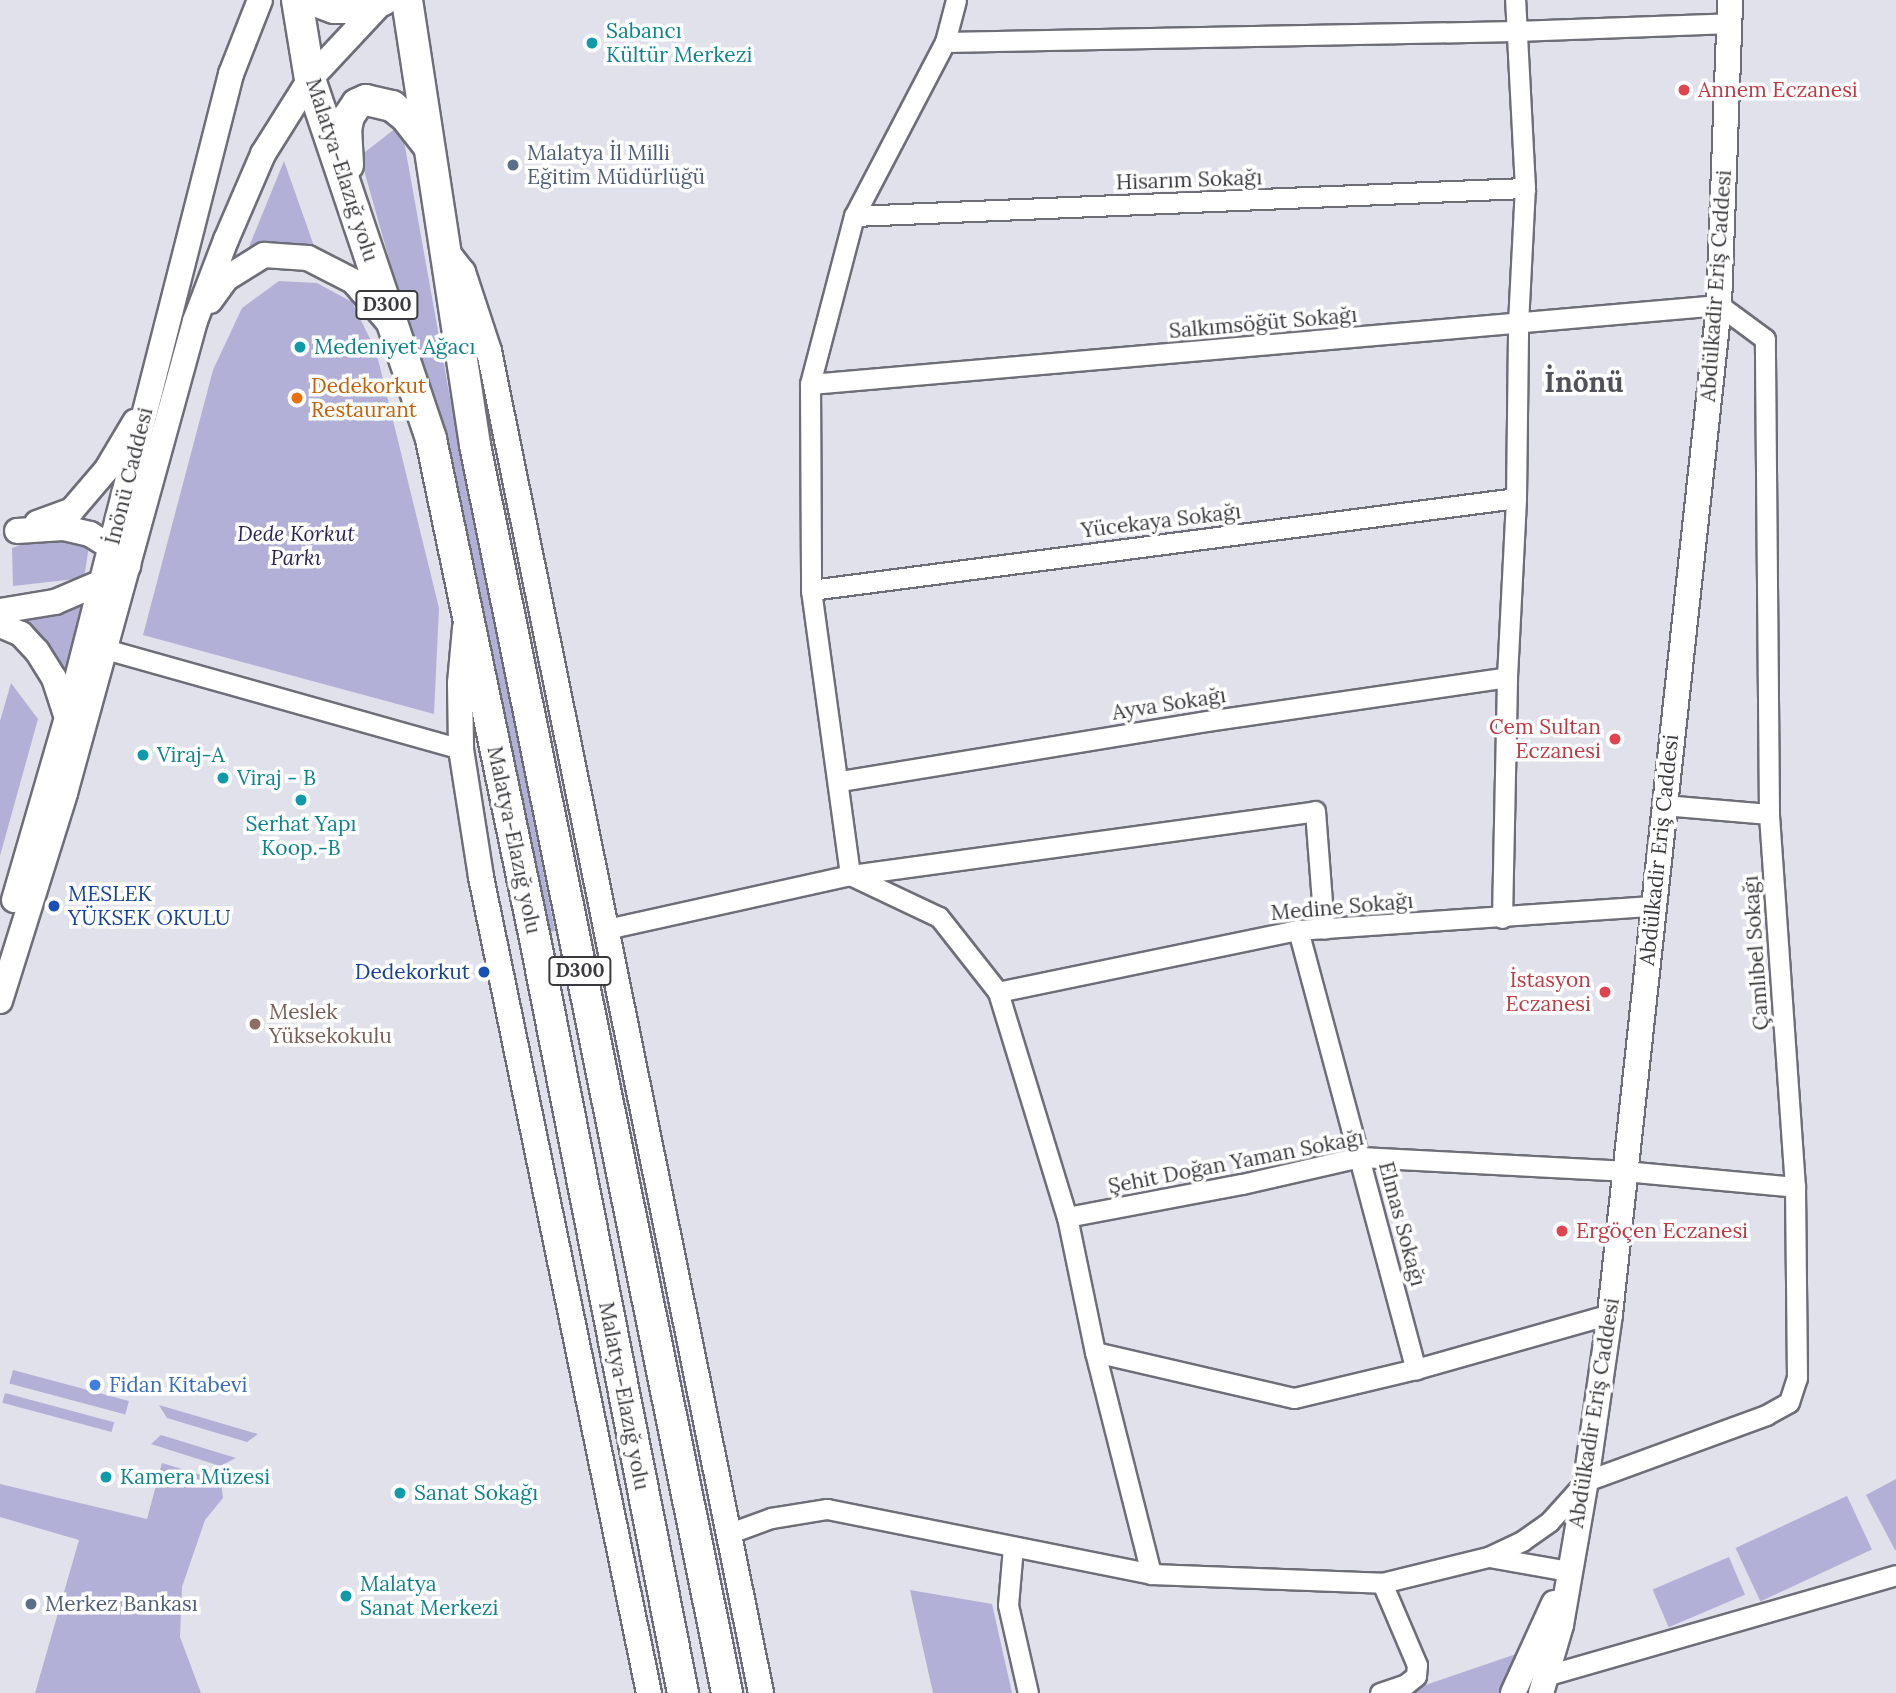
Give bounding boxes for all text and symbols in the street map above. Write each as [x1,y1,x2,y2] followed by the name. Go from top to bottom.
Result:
[606,18,752,68] place label: Sabancı Kültür Merkezi
[584,35,600,51] marker: Sabancı Kültür Merkezi
[300,75,384,265] street label: Malatya-Elazığ yolu
[1698,77,1858,103] place label: Annem Eczanesi
[1676,82,1692,98] marker: Annem Eczanesi
[527,140,705,190] place label: Malatya İl Milli Eğitim Müdürlüğü
[505,157,521,173] marker: Malatya İl Milli Eğitim Müdürlüğü
[1115,165,1263,195] street label: Hisarım Sokağı
[1695,169,1737,403] street label: Abdülkadir Eriş Caddesi
[354,290,420,320] road number: D300
[1168,302,1358,344] street label: Salkımsöğüt Sokağı
[314,334,475,360] place label: Medeniyet Ağacı
[292,339,308,355] marker: Medeniyet Ağacı
[1544,365,1624,399] district label: İnönü
[311,373,426,423] place label: Dedekorkut Restaurant
[289,390,305,406] marker: Dedekorkut Restaurant
[100,405,158,547] street label: İnönü Caddesi
[1080,499,1242,543] street label: Yücekaya Sokağı
[237,521,355,571] park label: Dede Korkut Parkı
[1110,683,1228,725] street label: Ayva Sokağı
[1489,714,1601,764] place label: Cem Sultan Eczanesi
[1607,731,1623,747] marker: Cem Sultan Eczanesi
[1634,733,1684,967] street label: Abdülkadir Eriş Caddesi
[157,742,225,768] place label: Viraj-A
[482,744,546,936] street label: Malatya-Elazığ yolu
[135,747,151,763] marker: Viraj-A
[237,765,316,791] place label: Viraj - B
[215,770,231,786] marker: Viraj - B
[293,792,309,808] marker: Serhat Yapı Koop.-B
[246,811,356,861] place label: Serhat Yapı Koop.-B
[1738,875,1774,1031] street label: Çamlıbel Sokağı
[68,881,231,931] place label: MESLEK YÜKSEK OKULU
[1270,888,1414,926] street label: Medine Sokağı
[46,898,62,914] marker: MESLEK YÜKSEK OKULU
[547,956,613,987] road number: D300
[355,959,470,985] place label: Dedekorkut
[476,964,492,980] marker: Dedekorkut
[1506,967,1591,1017] place label: İstasyon Eczanesi
[1597,984,1613,1000] marker: İstasyon Eczanesi
[269,999,392,1049] place label: Meslek Yüksekokulu
[247,1016,263,1032] marker: Meslek Yüksekokulu
[1106,1125,1366,1199] street label: Şehit Doğan Yaman Sokağı
[1373,1159,1431,1289] street label: Elmas Sokağı
[1576,1218,1748,1244] place label: Ergöçen Eczanesi
[1554,1223,1570,1239] marker: Ergöçen Eczanesi
[1563,1296,1625,1530] street label: Abdülkadir Eriş Caddesi
[593,1300,655,1492] street label: Malatya-Elazığ yolu
[109,1372,248,1398] place label: Fidan Kitabevi
[87,1377,103,1393] marker: Fidan Kitabevi
[120,1464,270,1490] place label: Kamera Müzesi
[98,1469,114,1485] marker: Kamera Müzesi
[414,1480,538,1506] place label: Sanat Sokağı
[392,1485,408,1501] marker: Sanat Sokağı
[360,1571,498,1621] place label: Malatya Sanat Merkezi
[338,1588,354,1604] marker: Malatya Sanat Merkezi
[45,1591,198,1617] place label: Merkez Bankası
[23,1596,39,1612] marker: Merkez Bankası

